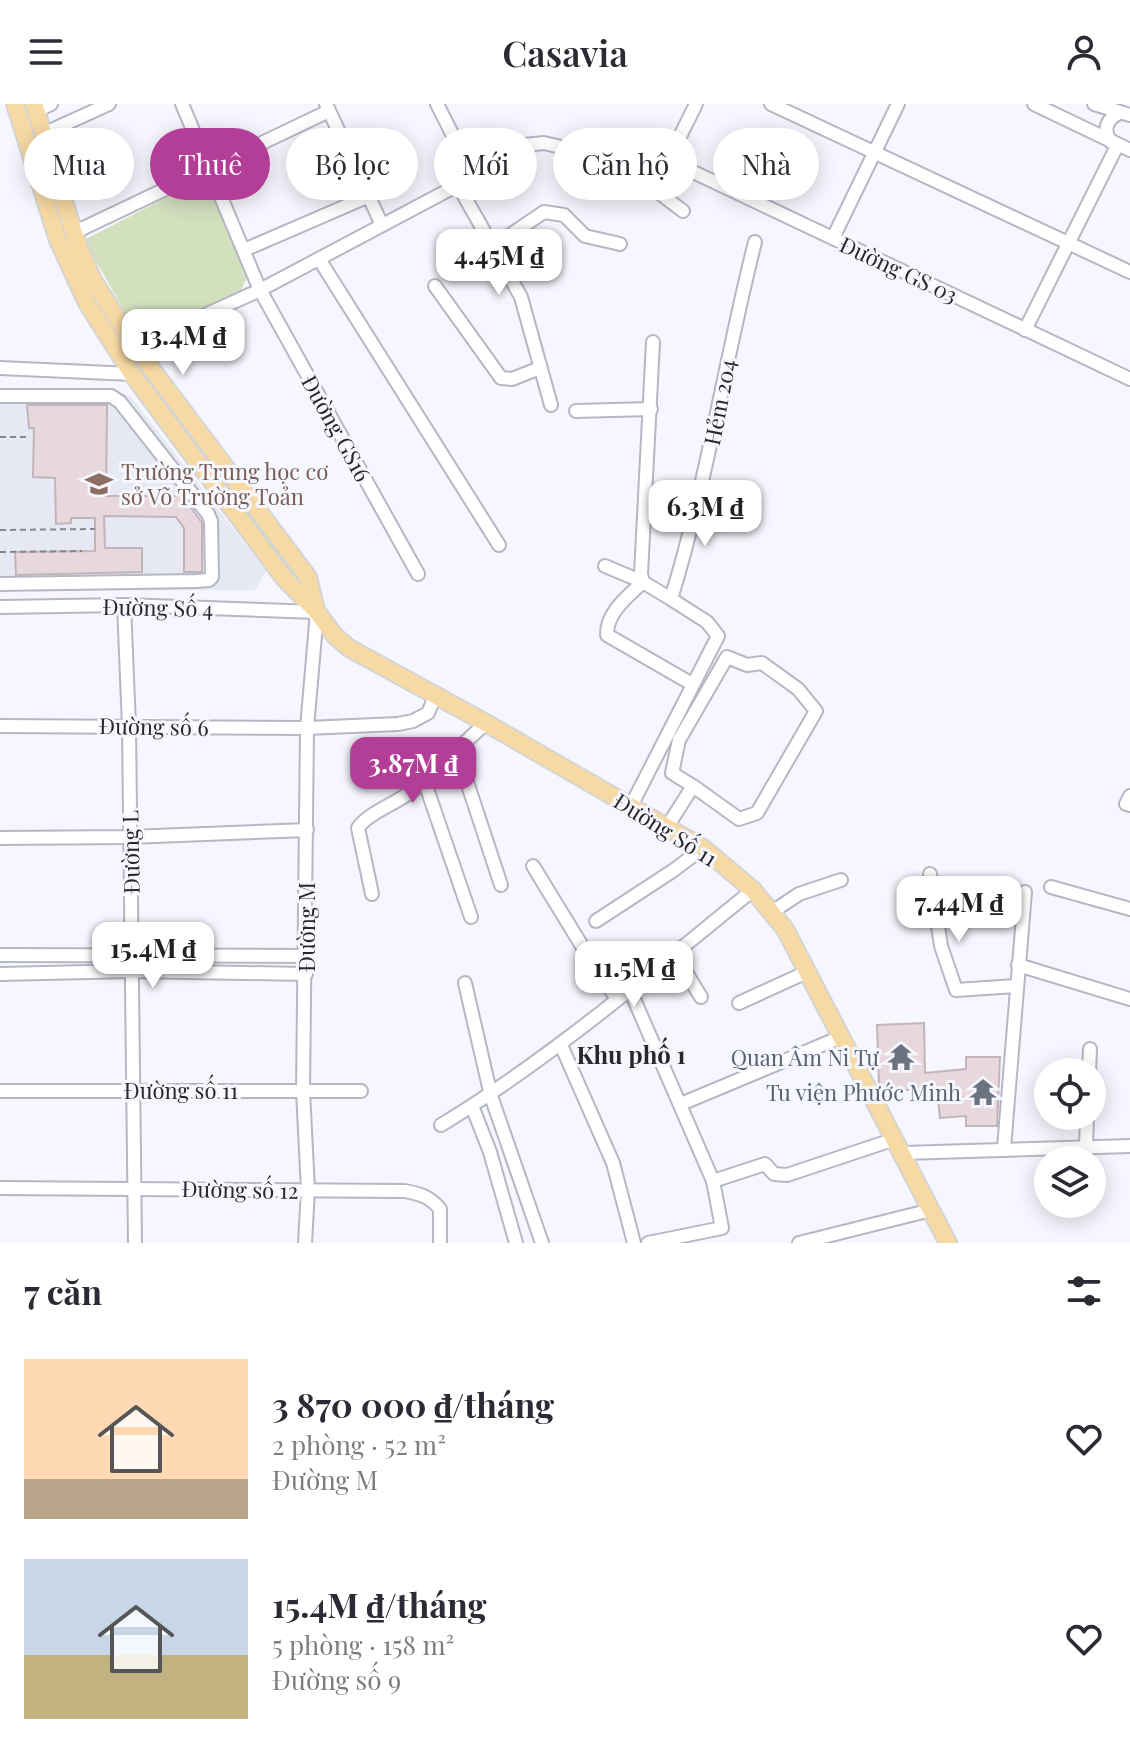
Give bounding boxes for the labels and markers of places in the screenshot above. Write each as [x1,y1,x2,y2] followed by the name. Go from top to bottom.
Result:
[425,229,573,297] pin: 4.45M ₫
[109,309,257,377] pin: 13.4M ₫
[121,456,328,511] place label: Trường Trung học cơ sở Võ Trường Toản
[84,469,114,499] school or university icon: Trường Trung học cơ sở Võ Trường Toản
[640,480,770,548] pin: 6.3M ₫
[339,737,487,805] pin: 3.87M ₫
[885,876,1033,944] pin: 7.44M ₫
[79,922,227,990] pin: 15.4M ₫
[560,941,708,1009] pin: 11.5M ₫
[731,1042,879,1072] place label: Quan Âm Ni Tự
[886,1042,916,1072] temple icon: Quan Âm Ni Tự
[766,1077,961,1107] place label: Tu viện Phước Minh
[968,1077,998,1107] temple icon: Tu viện Phước Minh

